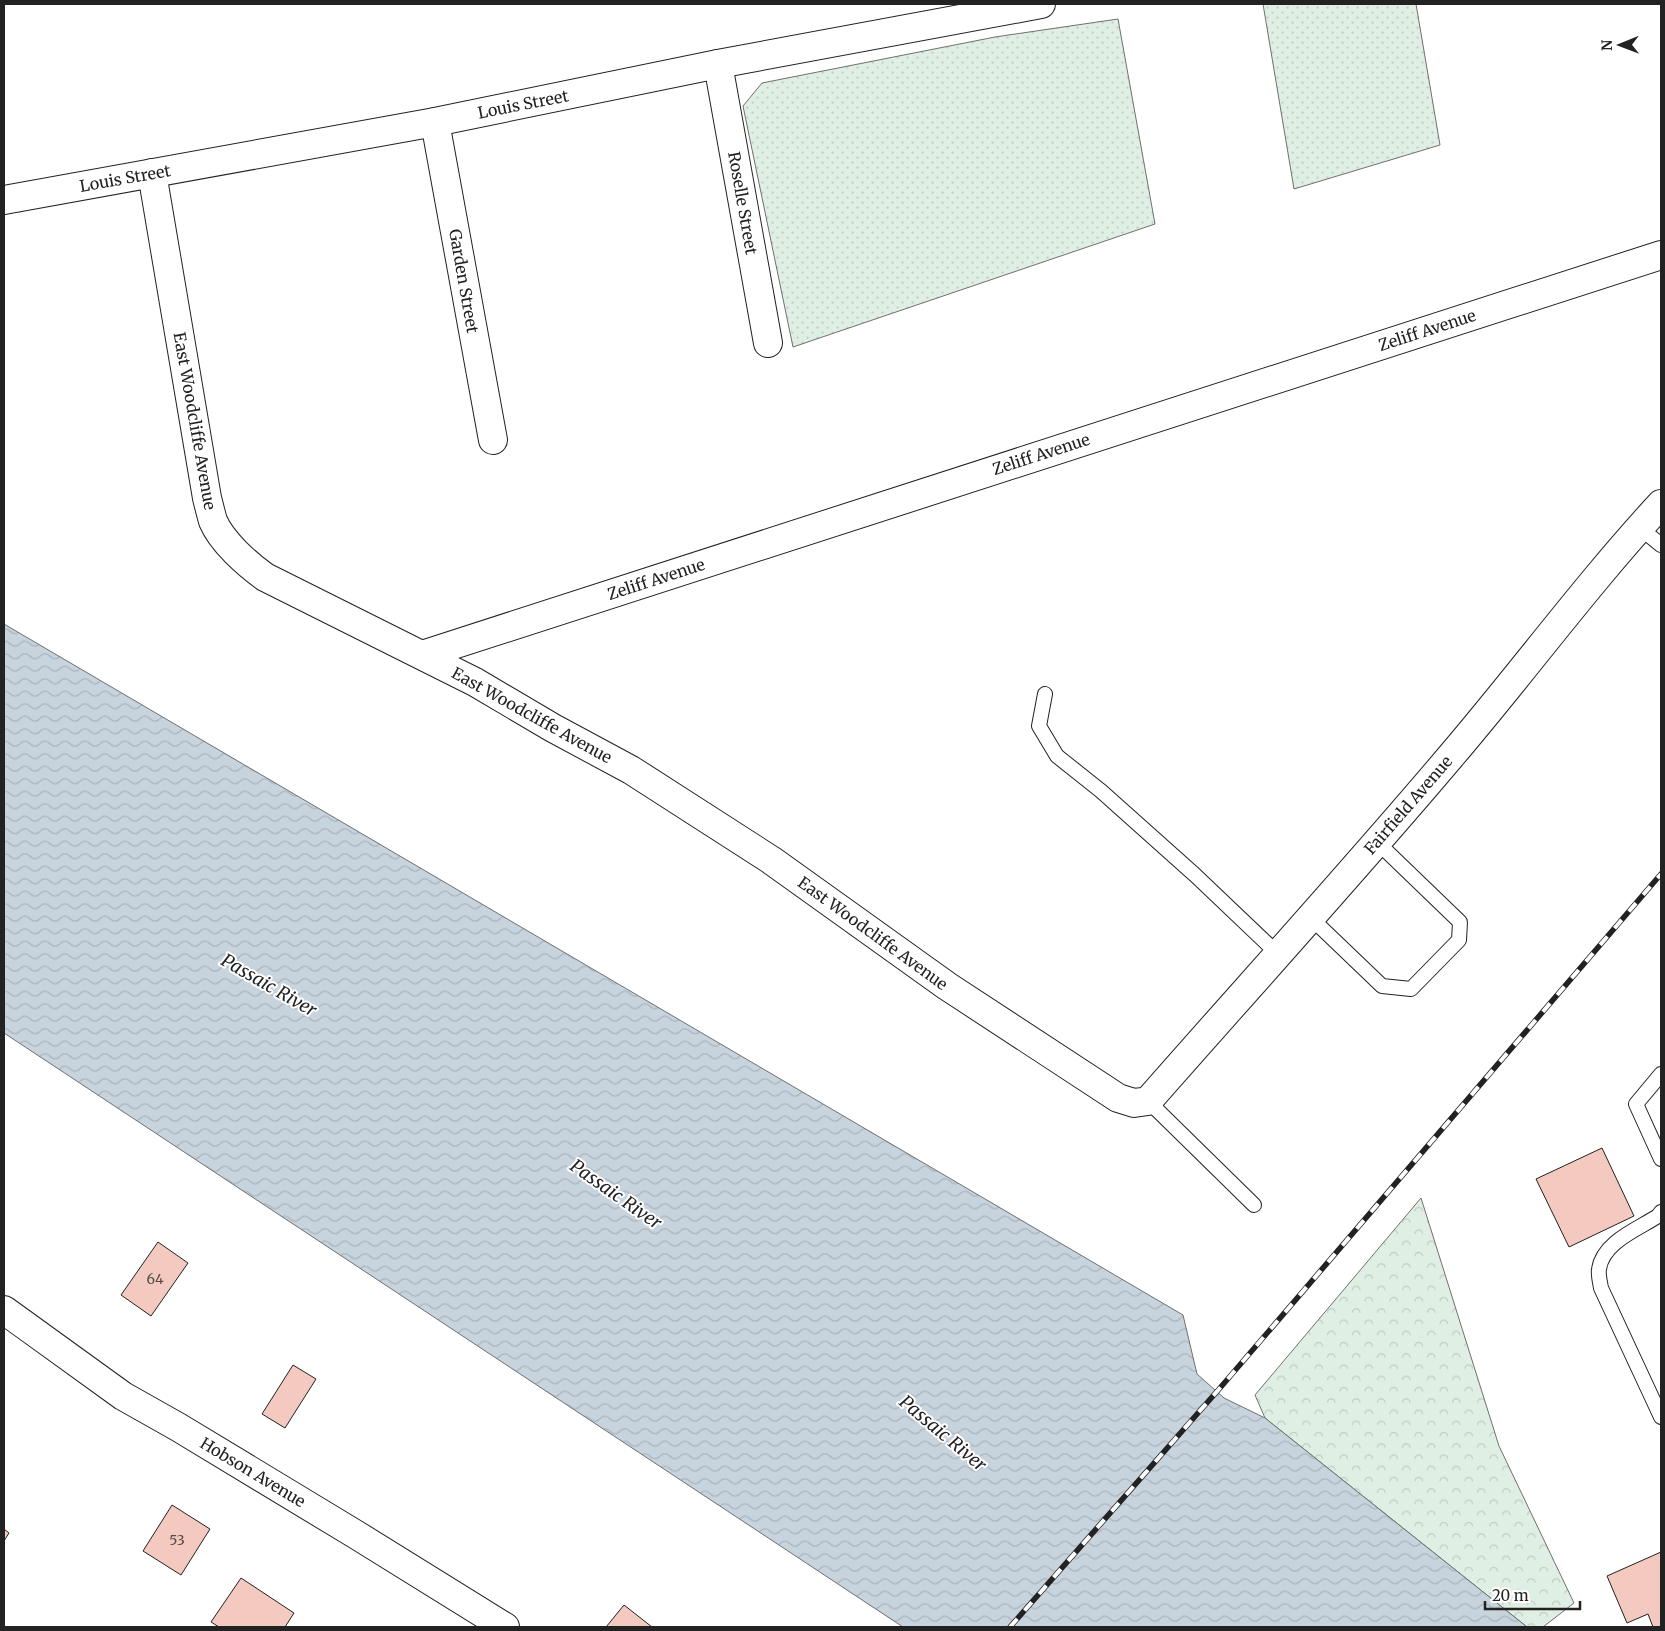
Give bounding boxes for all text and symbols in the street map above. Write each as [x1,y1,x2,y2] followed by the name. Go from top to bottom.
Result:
[1595,20,1645,70] north arrow
[1598,40,1616,51] text: N
[476,85,571,123] street label: Louis Street
[724,150,762,257] street label: Roselle Street
[78,160,173,196] street label: Louis Street
[445,227,483,335] street label: Garden Street
[1376,305,1478,355] street label: Zeliff Avenue
[170,331,220,511] street label: East Woodcliffe Avenue
[990,429,1092,479] street label: Zeliff Avenue
[605,554,707,604] street label: Zeliff Avenue
[448,663,616,767] street label: East Woodcliffe Avenue
[1360,752,1456,858] street label: Fairfield Avenue
[794,872,952,994] street label: East Woodcliffe Avenue
[217,948,321,1022] water label: Passaic River
[566,1154,667,1234] water label: Passaic River
[146,1270,164,1288] house number: 64
[895,1390,992,1476] water label: Passaic River
[197,1433,309,1511] street label: Hobson Avenue
[169,1531,185,1549] house number: 53
[1485,1578,1580,1610] scale bar
[1492,1586,1529,1605] text: 20 m

